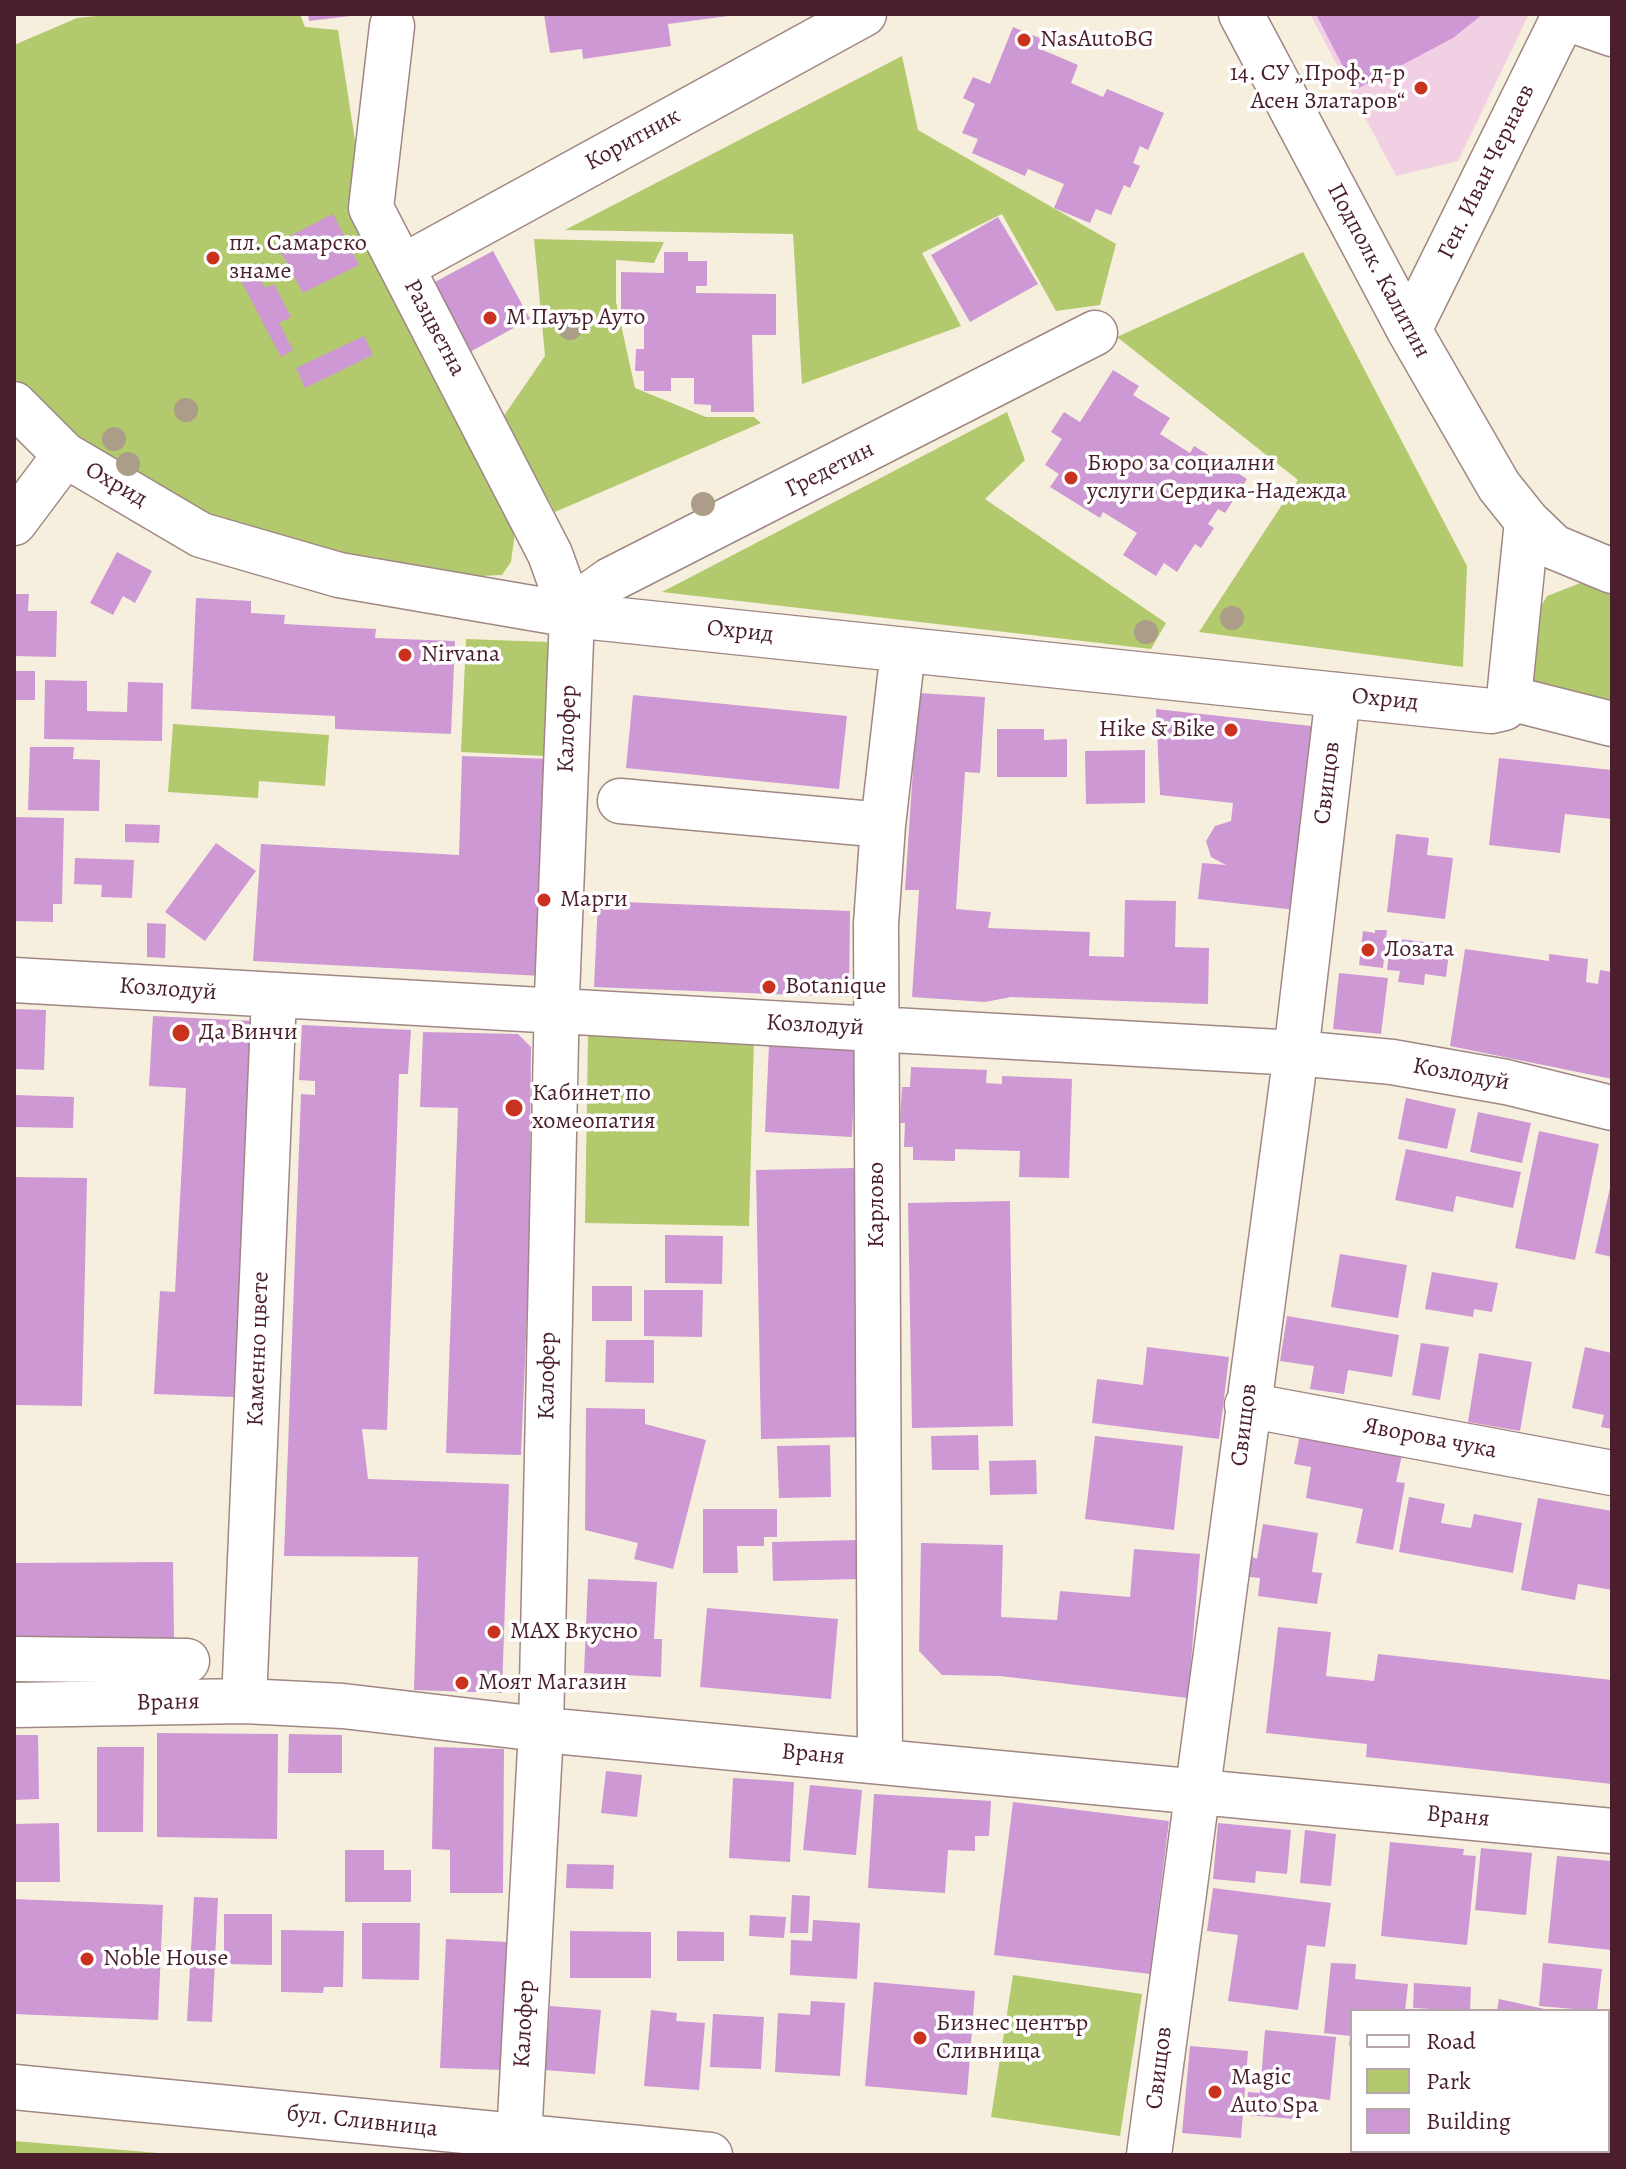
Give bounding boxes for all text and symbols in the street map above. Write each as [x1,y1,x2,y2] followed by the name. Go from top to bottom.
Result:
[1040,26,1154,54] place label: NasAutoBG
[1015,31,1033,49] marker: NasAutoBG
[1230,60,1405,116] place label: 14. СУ „Проф. д-р Асен Златаров“
[1412,79,1430,97] marker: 14. СУ „Проф. д-р Асен Златаров“
[1432,80,1542,264] street label: Ген. Иван Чернаев
[580,102,686,178] street label: Коритник
[1320,179,1436,363] street label: Подполк. Калитин
[229,230,367,286] place label: пл. Самарско знаме
[204,249,222,267] marker: пл. Самарско знаме
[397,275,471,381] street label: Разцветна
[506,304,645,332] place label: М Пауър Ауто
[481,309,499,327] marker: М Пауър Ауто
[781,435,879,505] street label: Гредетин
[1087,450,1347,506] place label: Бюро за социални услуги Сердика-Надежда
[80,456,152,514] street label: Охрид
[1062,469,1080,487] marker: Бюро за социални услуги Сердика-Надежда
[705,614,775,650] street label: Охрид
[421,641,500,669] place label: Nirvana
[396,646,414,664] marker: Nirvana
[1350,682,1420,718] street label: Охрид
[552,684,584,774] street label: Калофер
[1099,716,1215,744] place label: Hike & Bike
[1222,721,1240,739] marker: Hike & Bike
[1309,740,1347,826] street label: Свищов
[560,886,628,914] place label: Марги
[535,891,553,909] marker: Марги
[1384,936,1454,964] place label: Лозата
[1359,941,1377,959] marker: Лозата
[118,972,218,1008] street label: Козлодуй
[785,973,886,1001] place label: Botanique
[760,978,778,996] marker: Botanique
[765,1009,865,1043] street label: Козлодуй
[199,1019,298,1047] place label: Да Винчи
[170,1022,192,1044] marker: Да Винчи
[1410,1052,1512,1098] street label: Козлодуй
[532,1080,656,1136] place label: Кабинет по хомеопатия
[503,1097,525,1119] marker: Кабинет по хомеопатия
[863,1162,891,1248] street label: Карлово
[242,1271,276,1427] street label: Каменно цвете
[533,1332,563,1420] street label: Калофер
[1226,1382,1264,1468] street label: Свищов
[1361,1412,1499,1466] street label: Яворова чука
[510,1618,638,1646] place label: MAX Вкусно
[485,1623,503,1641] marker: MAX Вкусно
[478,1669,627,1697] place label: Моят Магазин
[453,1674,471,1692] marker: Моят Магазин
[136,1688,200,1718] street label: Враня
[780,1738,846,1772] street label: Враня
[1425,1800,1491,1834] street label: Враня
[103,1945,228,1973] place label: Noble House
[78,1950,96,1968] marker: Noble House
[508,1979,542,2069] street label: Калофер
[1350,2009,1610,2153] legend
[936,2010,1088,2066] place label: Бизнес център Сливница
[1141,2025,1179,2111] street label: Свищов
[1426,2025,1476,2057] text: Road
[911,2029,929,2047] marker: Бизнес център Сливница
[1231,2064,1319,2120] place label: Magic Auto Spa
[1426,2065,1471,2097] text: Park
[1206,2083,1224,2101] marker: Magic Auto Spa
[285,2100,439,2144] street label: бул. Сливница
[1426,2105,1511,2137] text: Building

